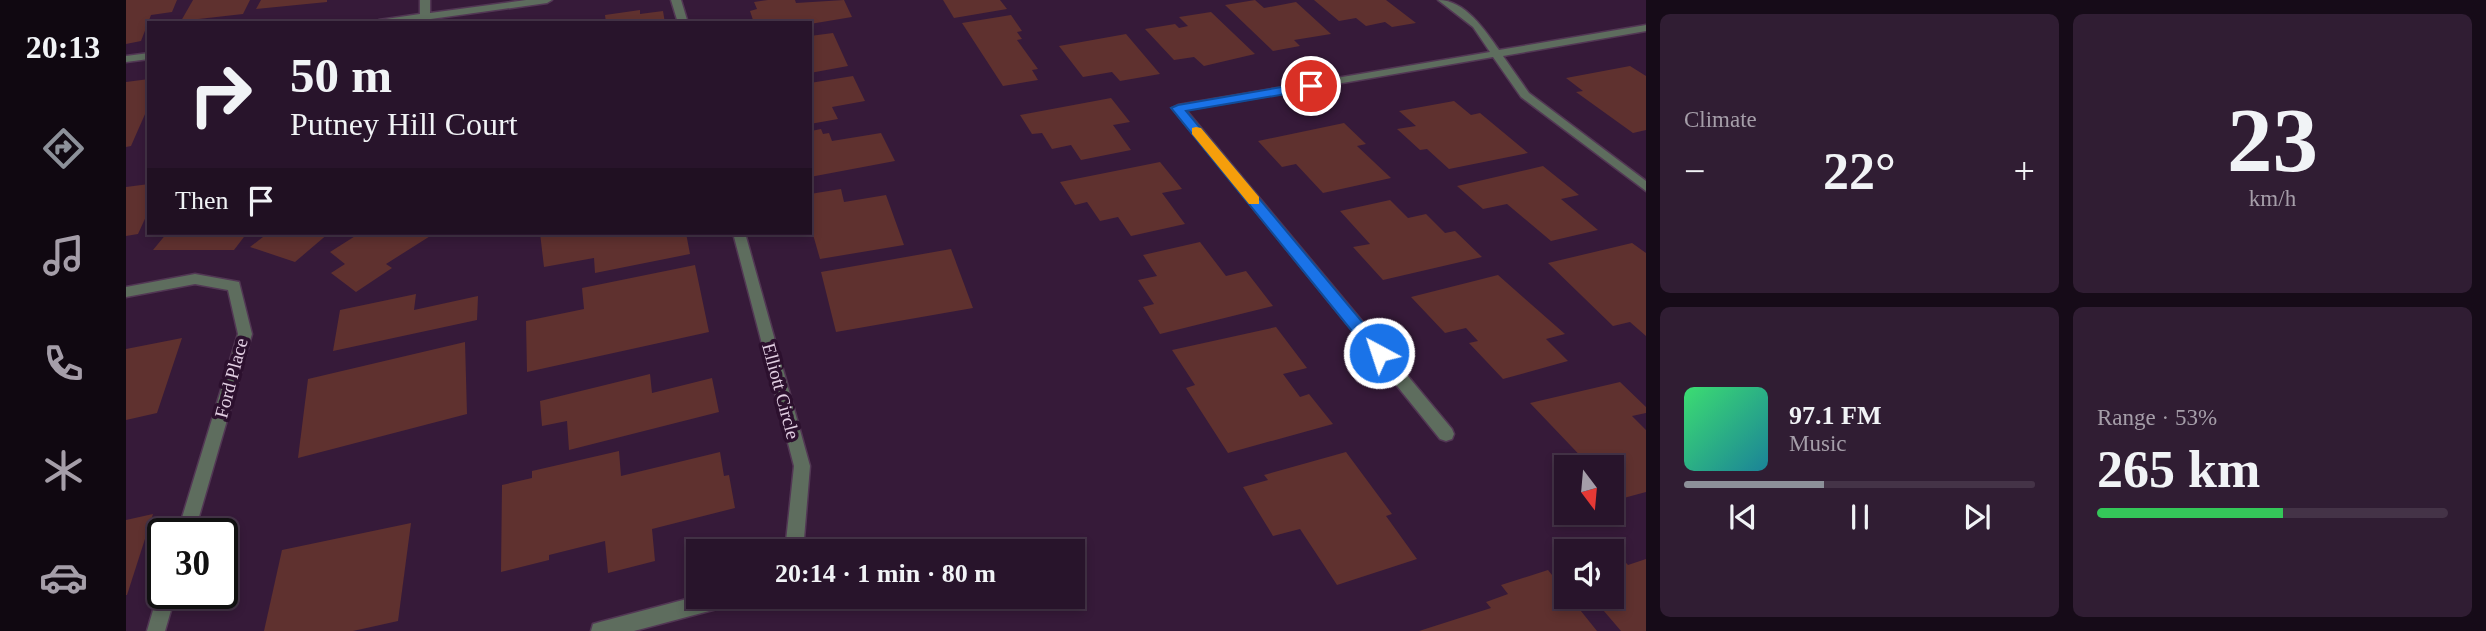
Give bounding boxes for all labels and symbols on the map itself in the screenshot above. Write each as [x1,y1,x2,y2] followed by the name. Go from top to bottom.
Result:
[1281,56,1341,116] pin
[1342,316,1416,390] position arrow
[210,336,252,420] street label: Ford Place
[758,341,804,441] street label: Elliott Circle
[1554,455,1624,525] north arrow
[147,518,238,609] speed limit sign: 30

